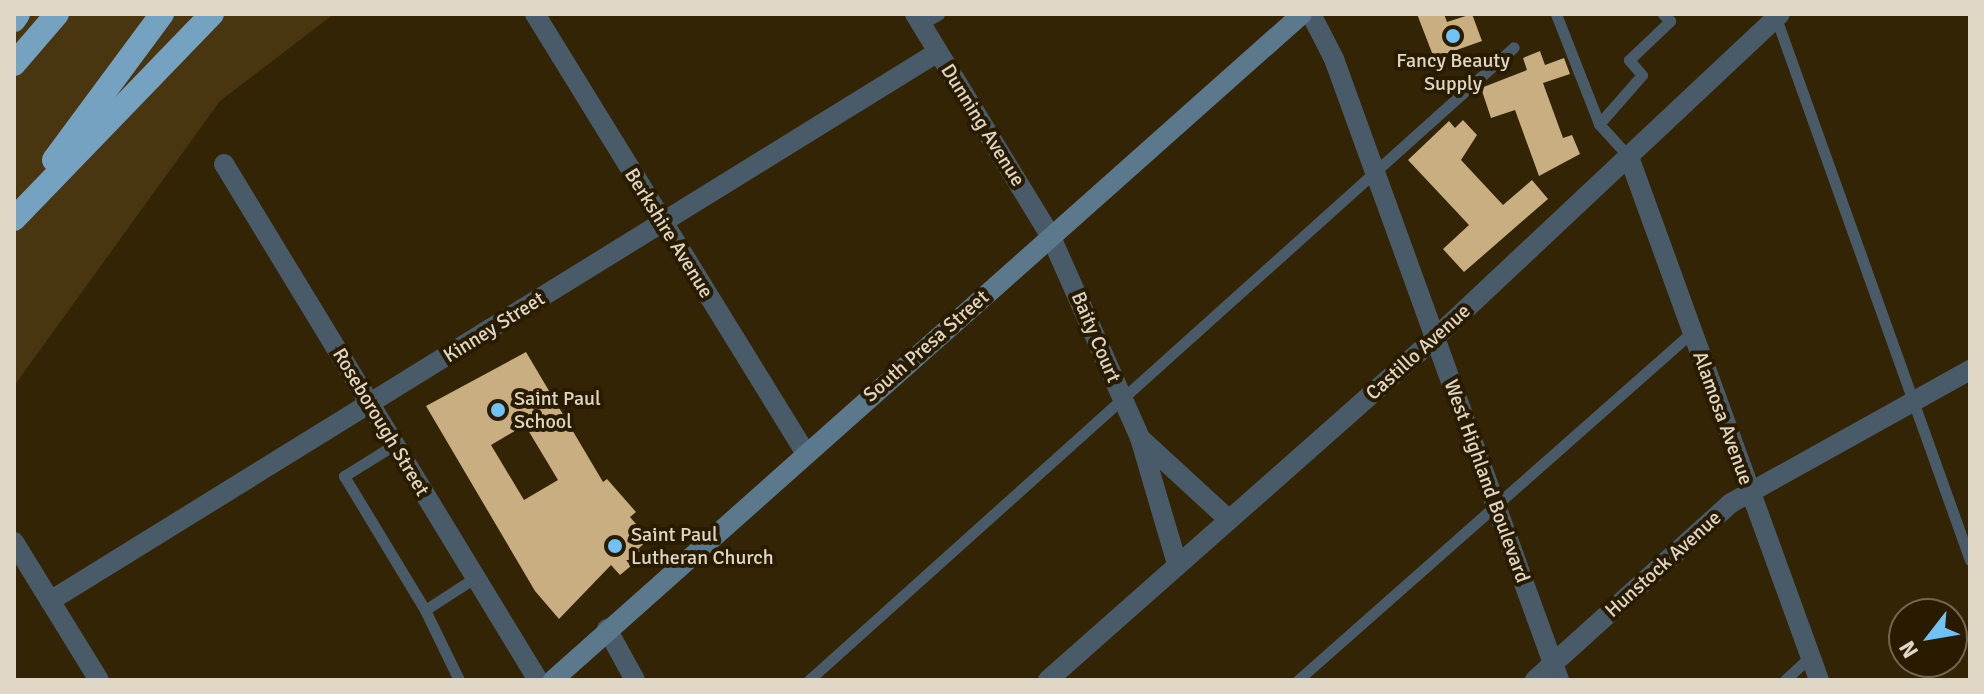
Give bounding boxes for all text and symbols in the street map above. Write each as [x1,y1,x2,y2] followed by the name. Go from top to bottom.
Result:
[1444,27,1462,45] marker: Fancy Beauty Supply
[1396,48,1510,95] place label: Fancy Beauty Supply
[936,59,1030,191] street label: Dunning Avenue
[619,164,719,302] street label: Berkshire Avenue
[858,285,994,407] street label: South Presa Street
[439,286,549,368] street label: Kinney Street
[1066,288,1126,386] street label: Baity Court
[1361,299,1475,405] street label: Castillo Avenue
[327,344,435,500] street label: Roseborough Street
[1688,348,1758,488] street label: Alamosa Avenue
[1439,376,1535,586] street label: West Highland Boulevard
[514,386,601,433] place label: Saint Paul School
[489,401,507,419] marker: Saint Paul School
[1600,506,1726,622] street label: Hunstock Avenue
[631,522,774,569] place label: Saint Paul Lutheran Church
[606,537,624,555] marker: Saint Paul Lutheran Church
[1888,598,1968,678] north arrow
[1893,636,1924,663] text: N

